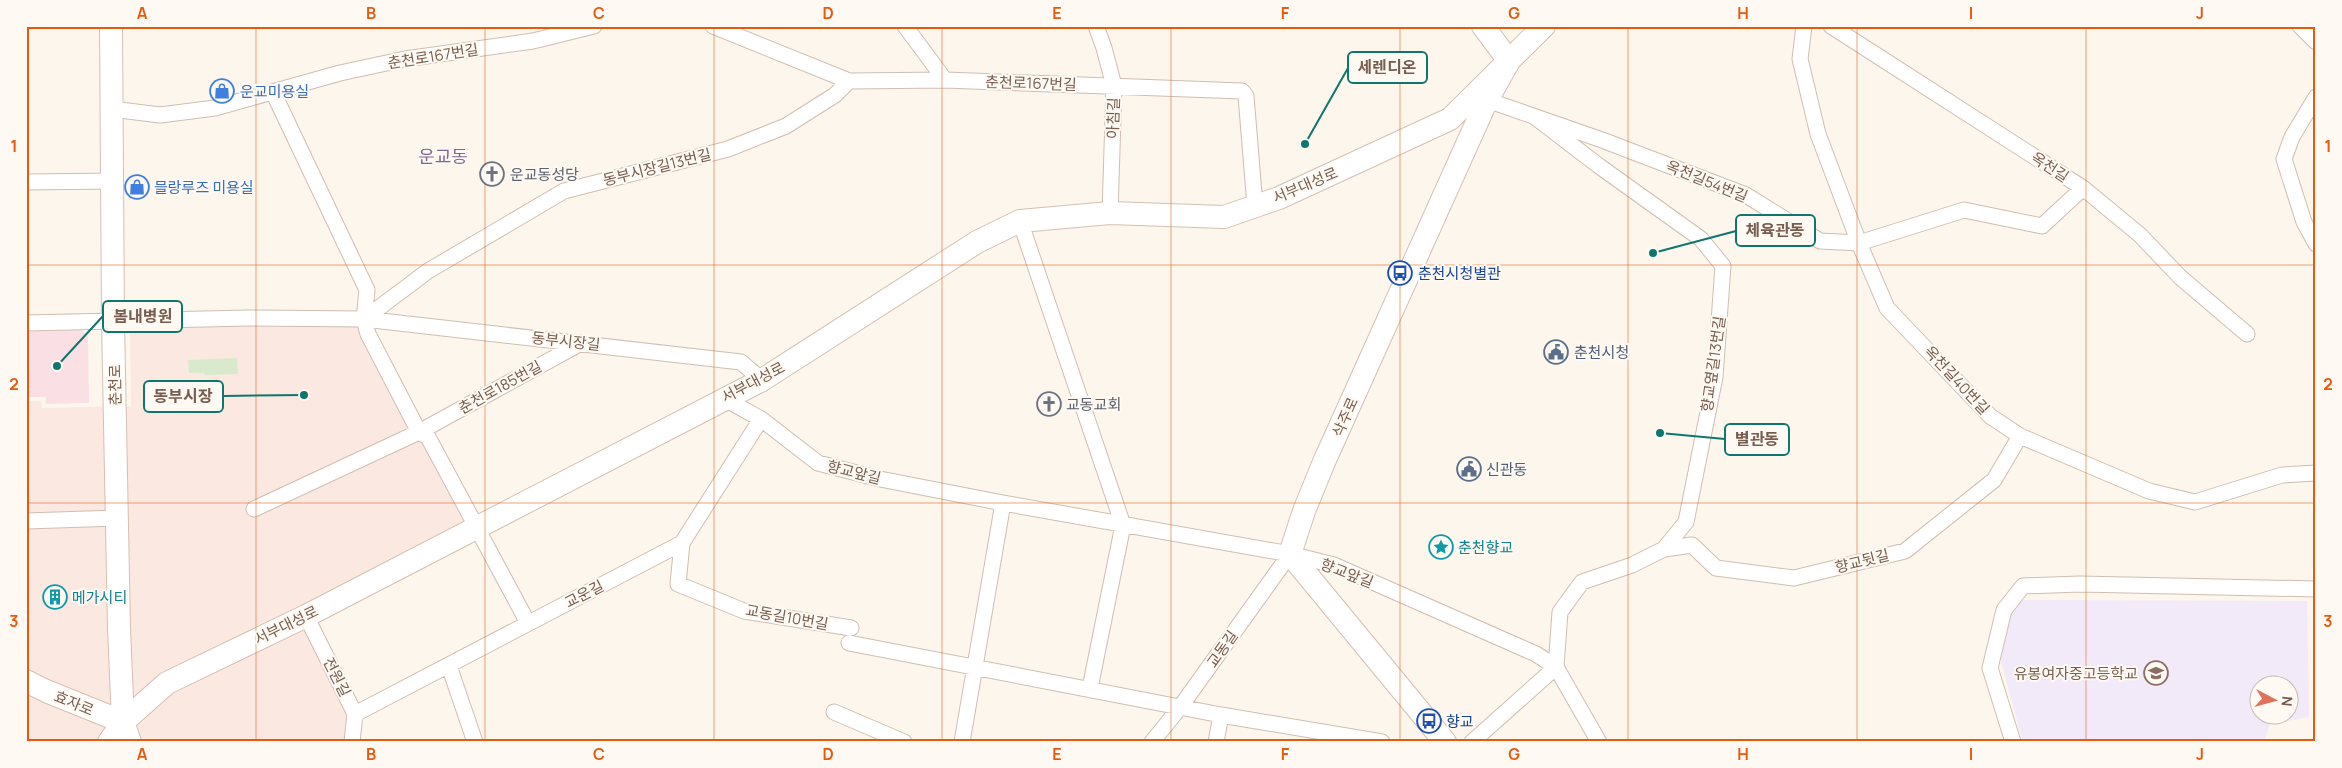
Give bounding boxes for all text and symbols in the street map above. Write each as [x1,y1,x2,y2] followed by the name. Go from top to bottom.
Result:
[137,2,148,24] text: A
[366,2,376,24] text: B
[593,2,605,24] text: C
[822,2,834,24] text: D
[1052,2,1062,24] text: E
[1281,2,1290,24] text: F
[1508,2,1520,24] text: G
[1737,2,1749,24] text: H
[1969,2,1973,24] text: I
[2196,2,2204,24] text: J
[386,38,480,74] street label: 춘천로167번길
[1348,52,1427,83] callout: 세렌디온
[1358,56,1416,78] text: 세렌디온
[985,71,1077,95] street label: 춘천로167번길
[209,78,235,104] shop icon: 운교미용실
[240,81,309,102] place label: 운교미용실
[1102,97,1124,139] street label: 아침길
[10,135,18,157] text: 1
[2324,135,2332,157] text: 1
[601,143,713,191] street label: 동부시장길13번길
[418,144,468,168] district label: 운교동
[2027,147,2073,187] street label: 옥천길
[1663,155,1751,207] street label: 옥천길54번길
[479,161,505,187] church icon: 운교동성당
[1269,162,1341,208] street label: 서부대성로
[510,164,579,185] place label: 운교동성당
[124,174,150,200] shop icon: 믈랑루즈 미용실
[154,177,254,198] place label: 믈랑루즈 미용실
[1736,215,1815,246] callout: 체육관동
[1746,219,1804,241] text: 체육관동
[1387,260,1413,286] bus stop icon: 춘천시청별관
[1418,263,1501,284] place label: 춘천시청별관
[103,301,182,332] callout: 봄내병원
[114,305,172,327] text: 봄내병원
[1696,315,1730,413] street label: 향교옆길13번길
[531,327,601,355] street label: 동부시장길
[1543,339,1569,365] public building icon: 춘천시청
[1920,341,1994,419] street label: 옥천길40번길
[1574,342,1629,363] place label: 춘천시청
[455,355,545,419] street label: 춘천로185번길
[718,357,788,407] street label: 서부대성로
[104,364,126,406] street label: 춘천로
[9,373,19,395] text: 2
[2323,373,2333,395] text: 2
[144,381,223,412] callout: 동부시장
[154,385,213,407] text: 동부시장
[1036,391,1062,417] church icon: 교동교회
[1066,394,1121,415] place label: 교동교회
[1327,394,1363,440] street label: 삭주로
[1725,424,1789,455] callout: 별관동
[1735,428,1779,450] text: 별관동
[825,455,883,489] street label: 향교앞길
[1456,456,1482,482] public building icon: 신관동
[1486,459,1527,480] place label: 신관동
[1428,534,1454,560] place icon: 춘천향교
[1458,537,1513,558] place label: 춘천향교
[1833,544,1891,578] street label: 향교뒷길
[1317,553,1377,593] street label: 향교앞길
[561,575,607,613] street label: 교운길
[42,584,68,610] building icon: 메가시티
[72,587,127,608] place label: 메가시티
[744,599,830,635] street label: 교동길10번길
[250,600,322,650] street label: 서부대성로
[9,610,19,632] text: 3
[2323,610,2333,632] text: 3
[1202,626,1242,672] street label: 교동길
[318,654,356,700] street label: 전원길
[2143,660,2169,686] school or university icon: 유봉여자중고등학교
[2014,663,2138,684] place label: 유봉여자중고등학교
[2250,676,2300,726] north arrow
[51,686,97,720] street label: 효자로
[2277,695,2297,707] text: N
[1416,708,1442,734] bus stop icon: 향교
[1446,711,1474,732] place label: 향교
[137,743,148,765] text: A
[366,743,376,765] text: B
[593,743,605,765] text: C
[822,743,834,765] text: D
[1052,743,1062,765] text: E
[1281,743,1290,765] text: F
[1508,743,1520,765] text: G
[1737,743,1749,765] text: H
[1969,743,1973,765] text: I
[2196,743,2204,765] text: J

